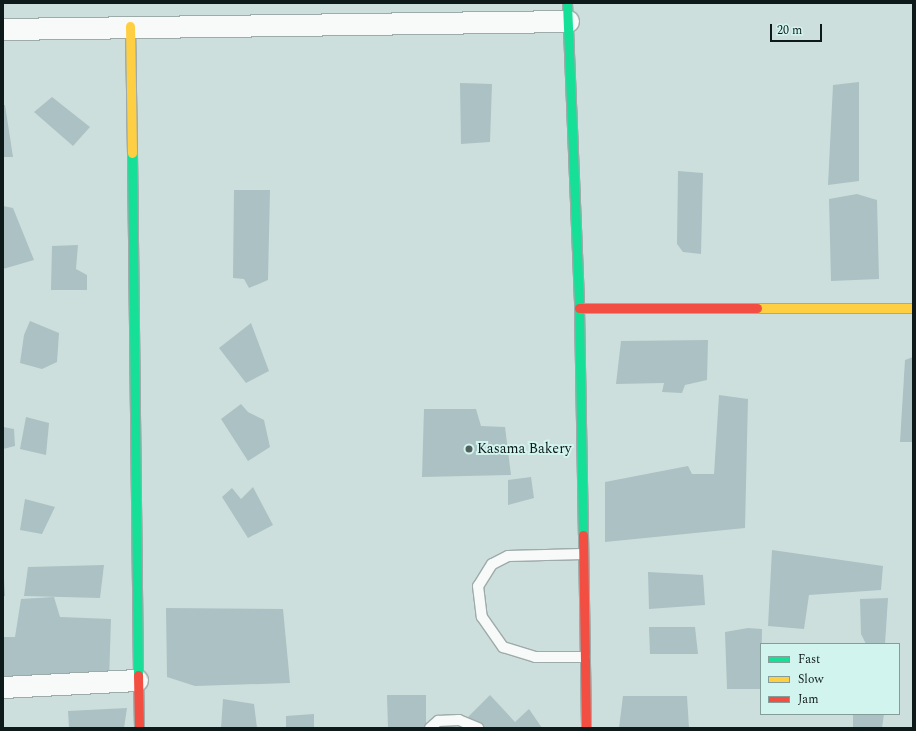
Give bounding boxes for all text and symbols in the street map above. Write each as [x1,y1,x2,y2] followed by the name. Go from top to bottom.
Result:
[772,16,824,42] scale bar
[777,21,802,40] text: 20 m
[477,441,571,457] place label: Kasama Bakery
[464,444,474,454] marker: Kasama Bakery
[760,643,900,715] legend
[798,650,820,669] text: Fast
[798,670,823,689] text: Slow
[798,690,819,709] text: Jam

